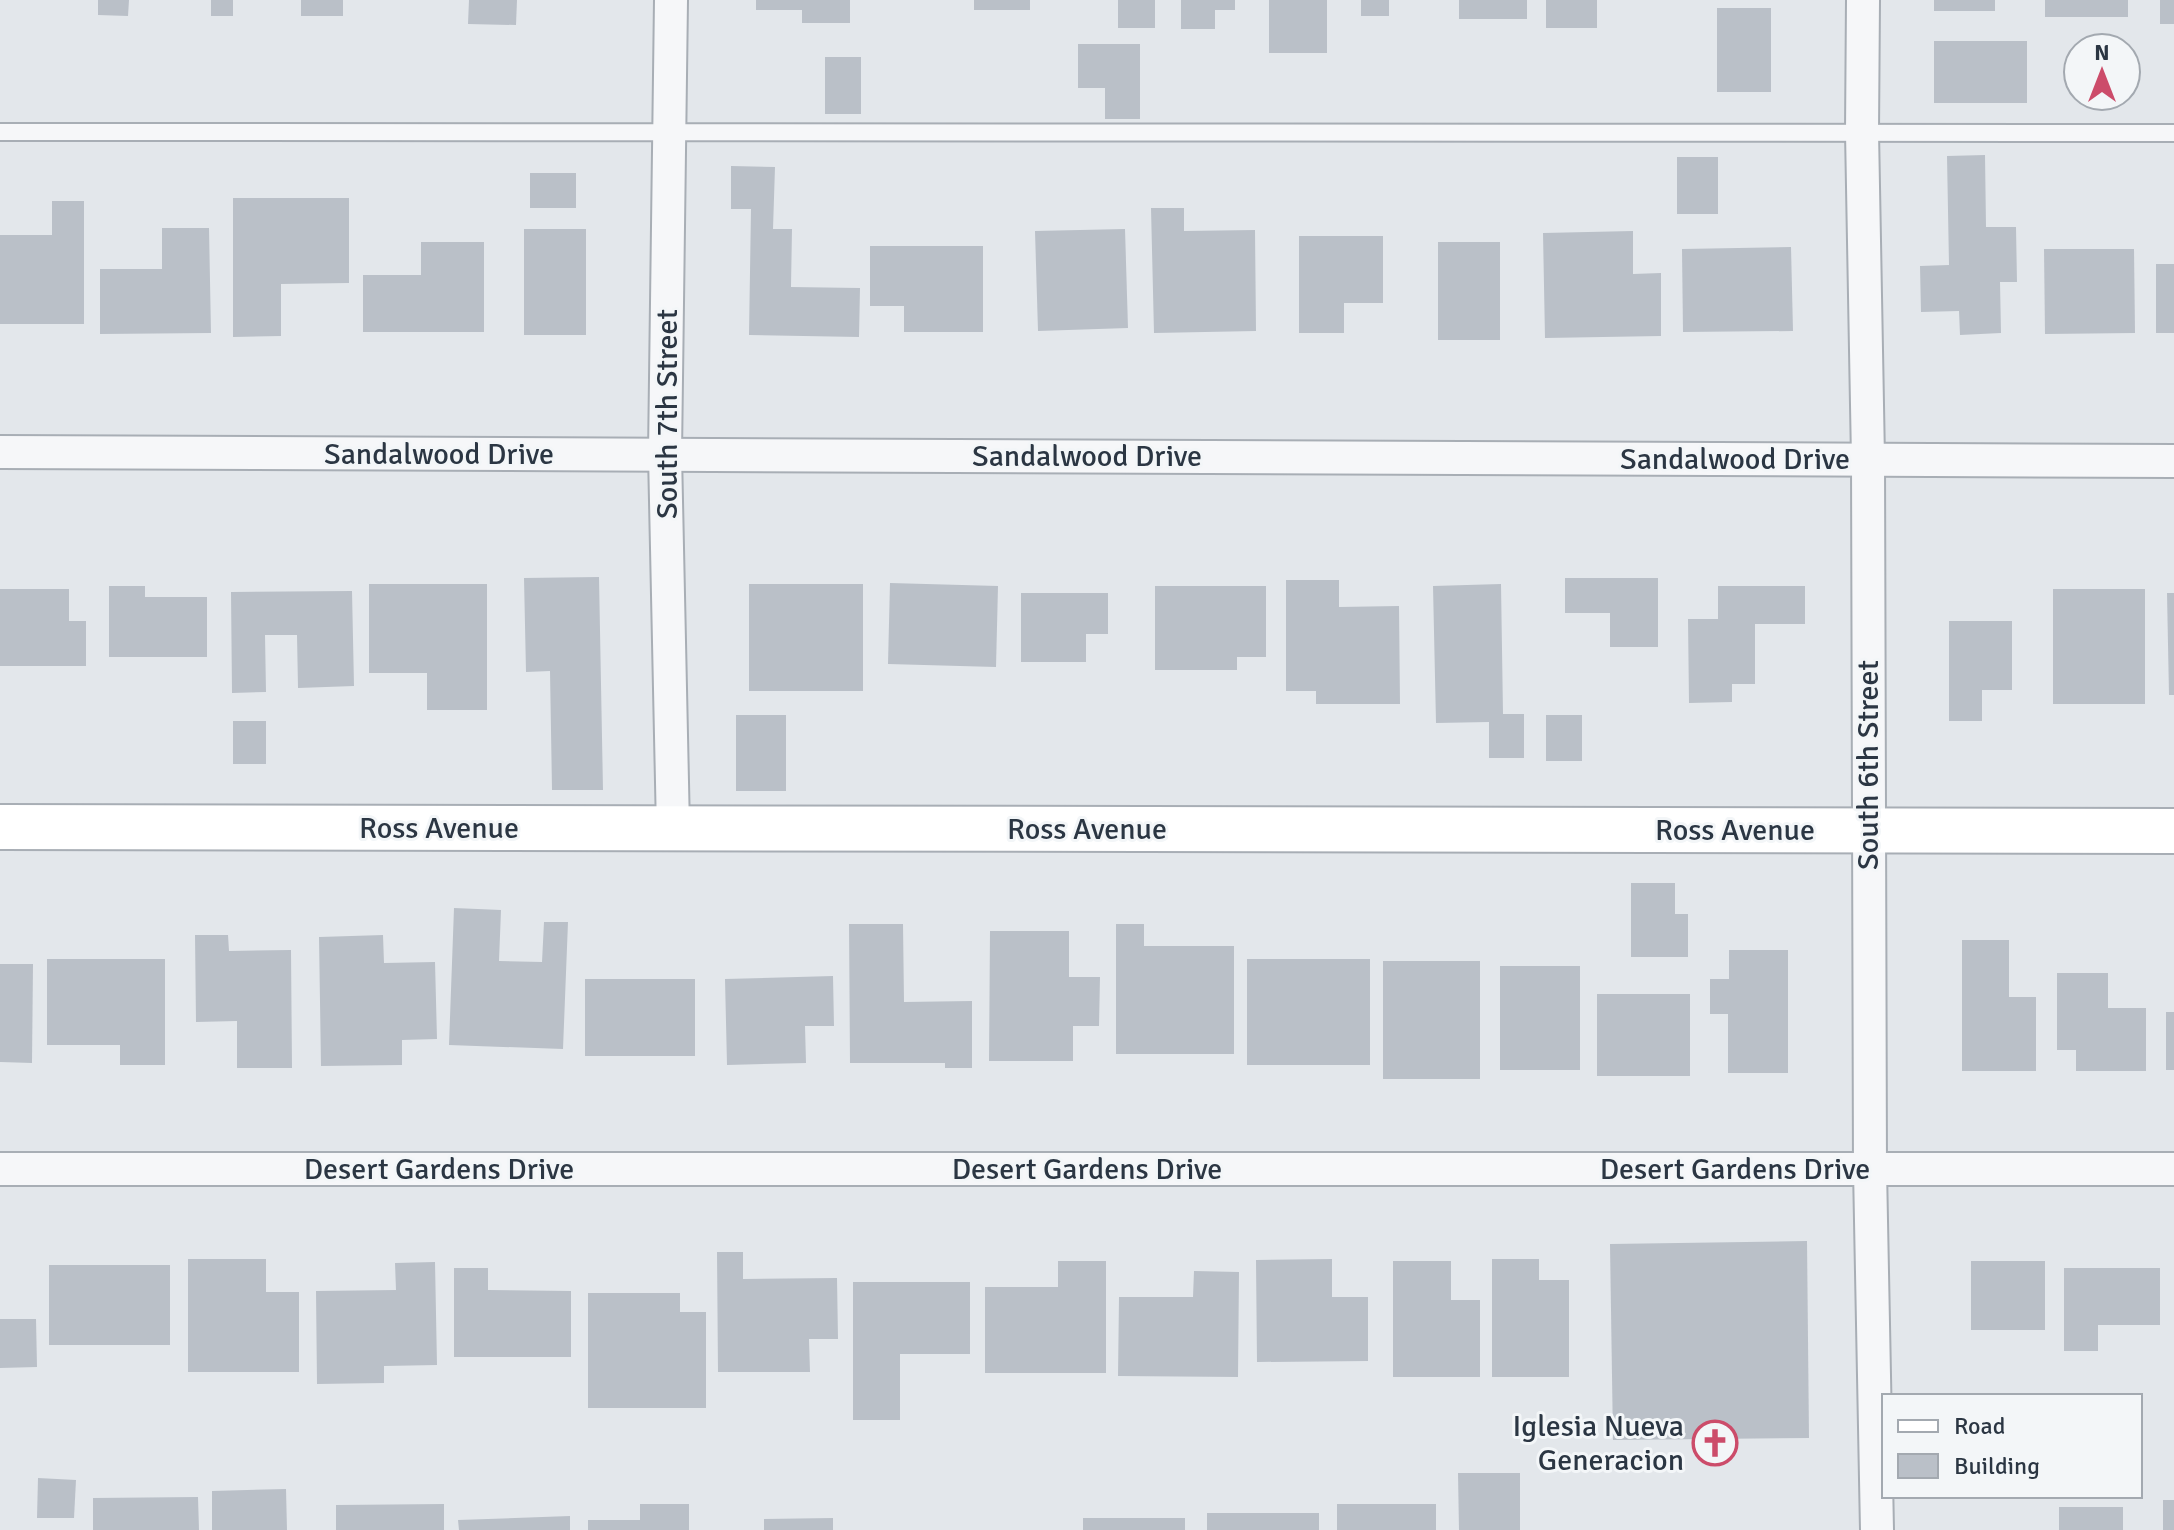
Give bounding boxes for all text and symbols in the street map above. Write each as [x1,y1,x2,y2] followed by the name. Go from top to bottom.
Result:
[2062,32,2142,112] north arrow
[2094,39,2110,66] text: N
[649,309,686,519] street label: South 7th Street
[324,436,554,473] street label: Sandalwood Drive
[972,438,1202,475] street label: Sandalwood Drive
[1620,441,1850,478] street label: Sandalwood Drive
[1850,660,1887,870] street label: South 6th Street
[359,810,519,847] street label: Ross Avenue
[1007,811,1167,848] street label: Ross Avenue
[1655,812,1815,849] street label: Ross Avenue
[304,1151,574,1188] street label: Desert Gardens Drive
[952,1151,1222,1188] street label: Desert Gardens Drive
[1600,1151,1870,1188] street label: Desert Gardens Drive
[1882,1394,2142,1498] legend
[1513,1408,1684,1479] place label: Iglesia Nueva Generacion
[1954,1411,2005,1441] text: Road
[1691,1419,1739,1467] church icon: Iglesia Nueva Generacion
[1954,1451,2040,1481] text: Building

